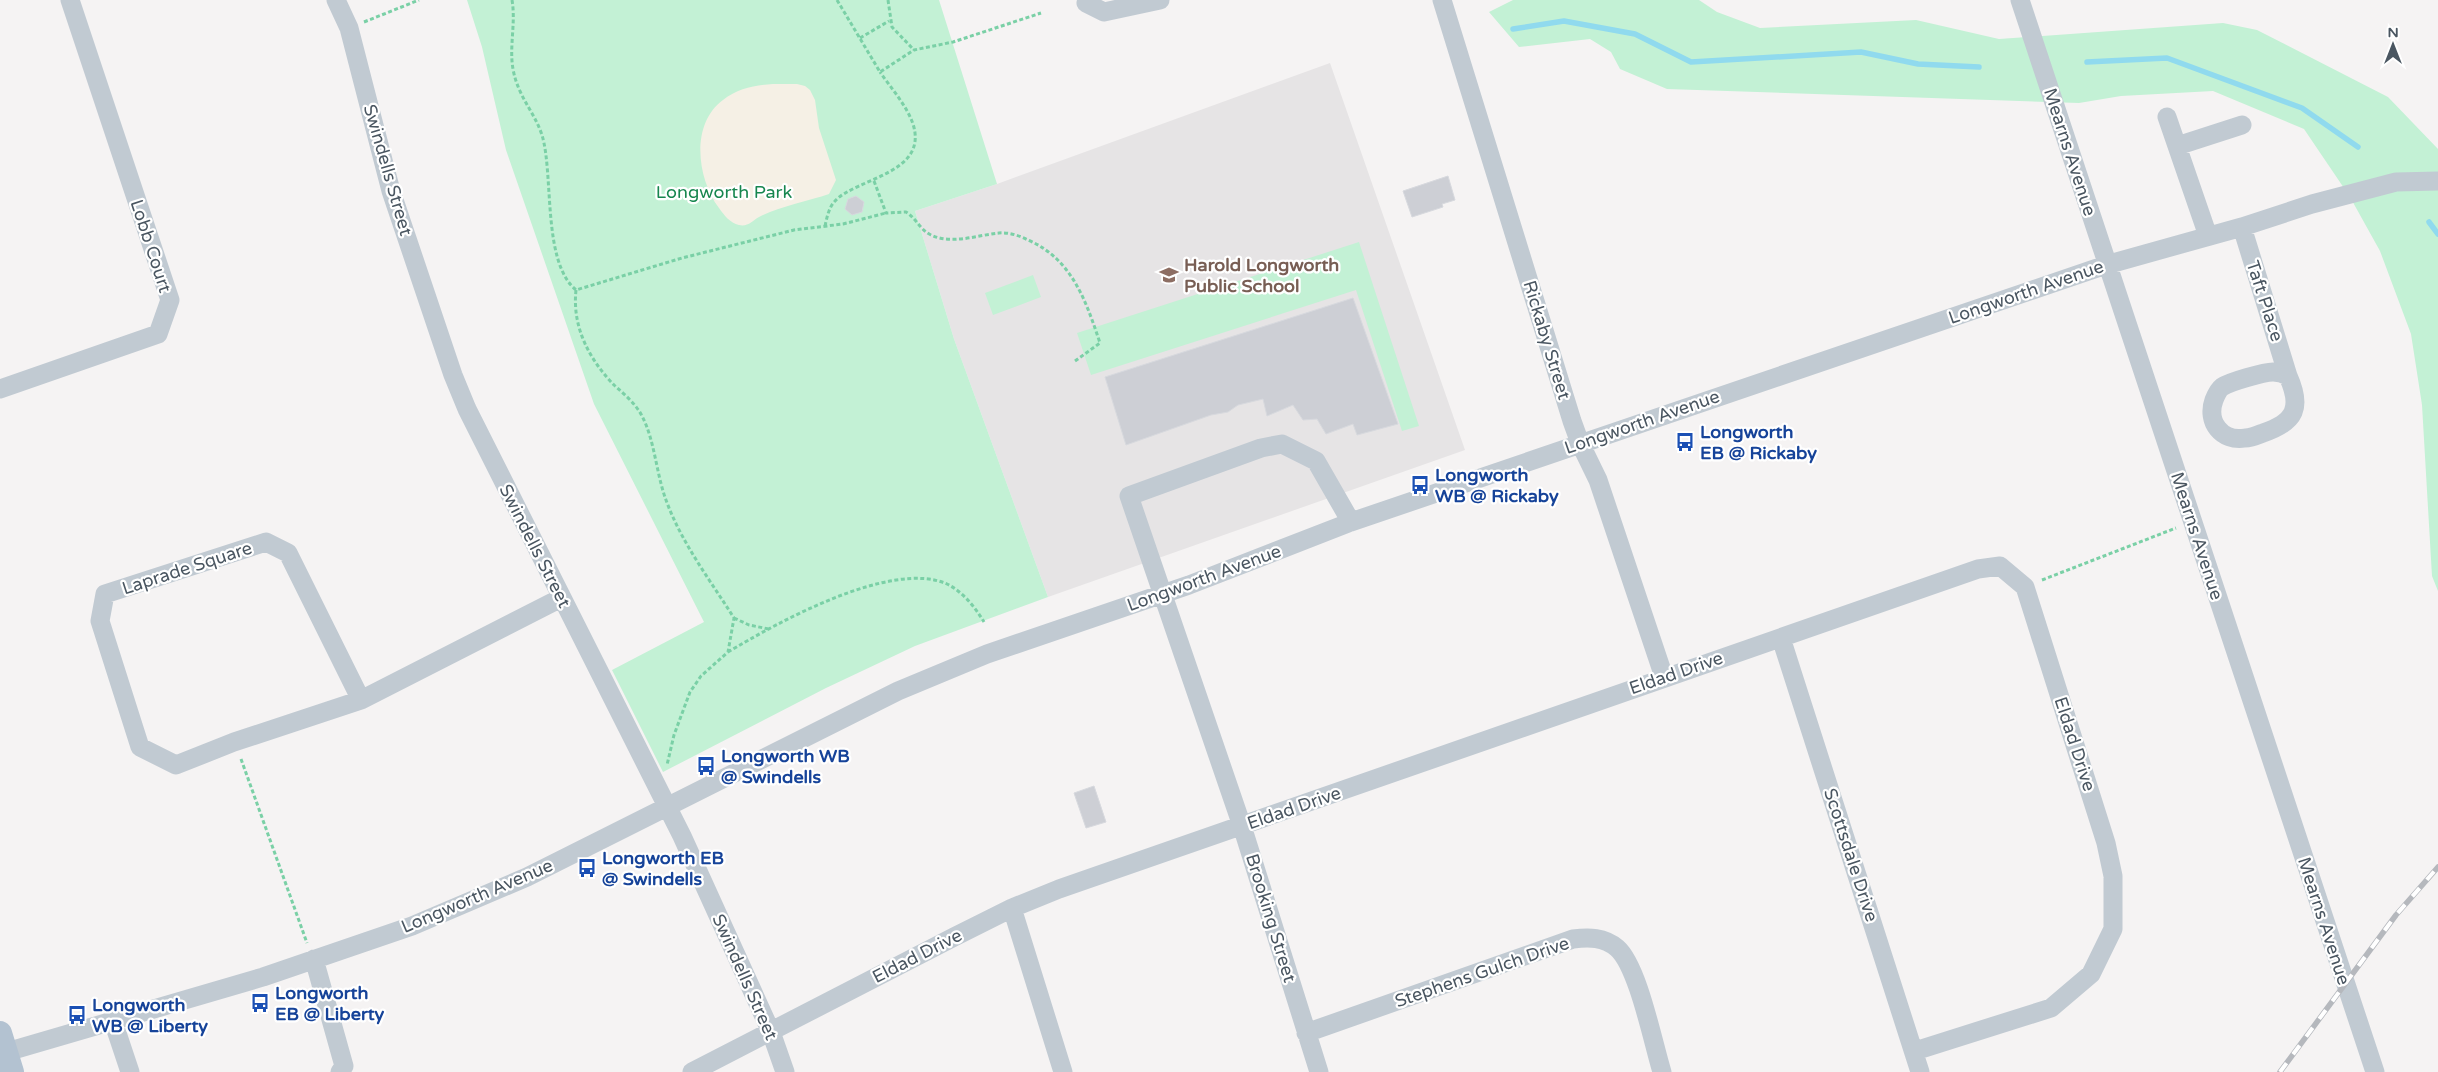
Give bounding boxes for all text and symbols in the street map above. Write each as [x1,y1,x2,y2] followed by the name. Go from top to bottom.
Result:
[2368,20,2418,70] north arrow
[2387,24,2399,41] text: N
[2039,85,2101,219] street label: Mearns Avenue
[359,102,417,238] street label: Swindells Street
[656,181,792,203] park label: Longworth Park
[126,197,176,295] street label: Lobb Court
[1184,254,1339,297] place label: Harold Longworth Public School
[1946,255,2106,329] street label: Longworth Avenue
[2242,258,2288,344] street label: Taft Place
[1158,264,1180,286] school or university icon: Harold Longworth Public School
[1518,278,1576,402] street label: Rickaby Street
[1562,385,1722,459] street label: Longworth Avenue
[1700,421,1817,464] place label: Longworth EB @ Rickaby
[1674,431,1696,453] bus stop icon: Longworth EB @ Rickaby
[1435,464,1559,507] place label: Longworth WB @ Rickaby
[2166,469,2228,603] street label: Mearns Avenue
[1409,474,1431,496] bus stop icon: Longworth WB @ Rickaby
[494,481,576,611] street label: Swindells Street
[119,537,255,599] street label: Laprade Square
[1124,540,1284,616] street label: Longworth Avenue
[1626,647,1726,699] street label: Eldad Drive
[2049,694,2101,794] street label: Eldad Drive
[721,745,850,788] place label: Longworth WB @ Swindells
[695,755,717,777] bus stop icon: Longworth WB @ Swindells
[1244,782,1344,834] street label: Eldad Drive
[1819,785,1883,925] street label: Scottsdale Drive
[602,847,724,890] place label: Longworth EB @ Swindells
[1241,851,1301,985] street label: Brooking Street
[398,854,556,938] street label: Longworth Avenue
[2293,854,2355,988] street label: Mearns Avenue
[576,857,598,879] bus stop icon: Longworth EB @ Swindells
[707,911,783,1043] street label: Swindells Street
[868,924,966,988] street label: Eldad Drive
[1392,932,1572,1012] street label: Stephens Gulch Drive
[275,982,385,1025] place label: Longworth EB @ Liberty
[249,992,271,1014] bus stop icon: Longworth EB @ Liberty
[92,994,208,1037] place label: Longworth WB @ Liberty
[66,1004,88,1026] bus stop icon: Longworth WB @ Liberty

